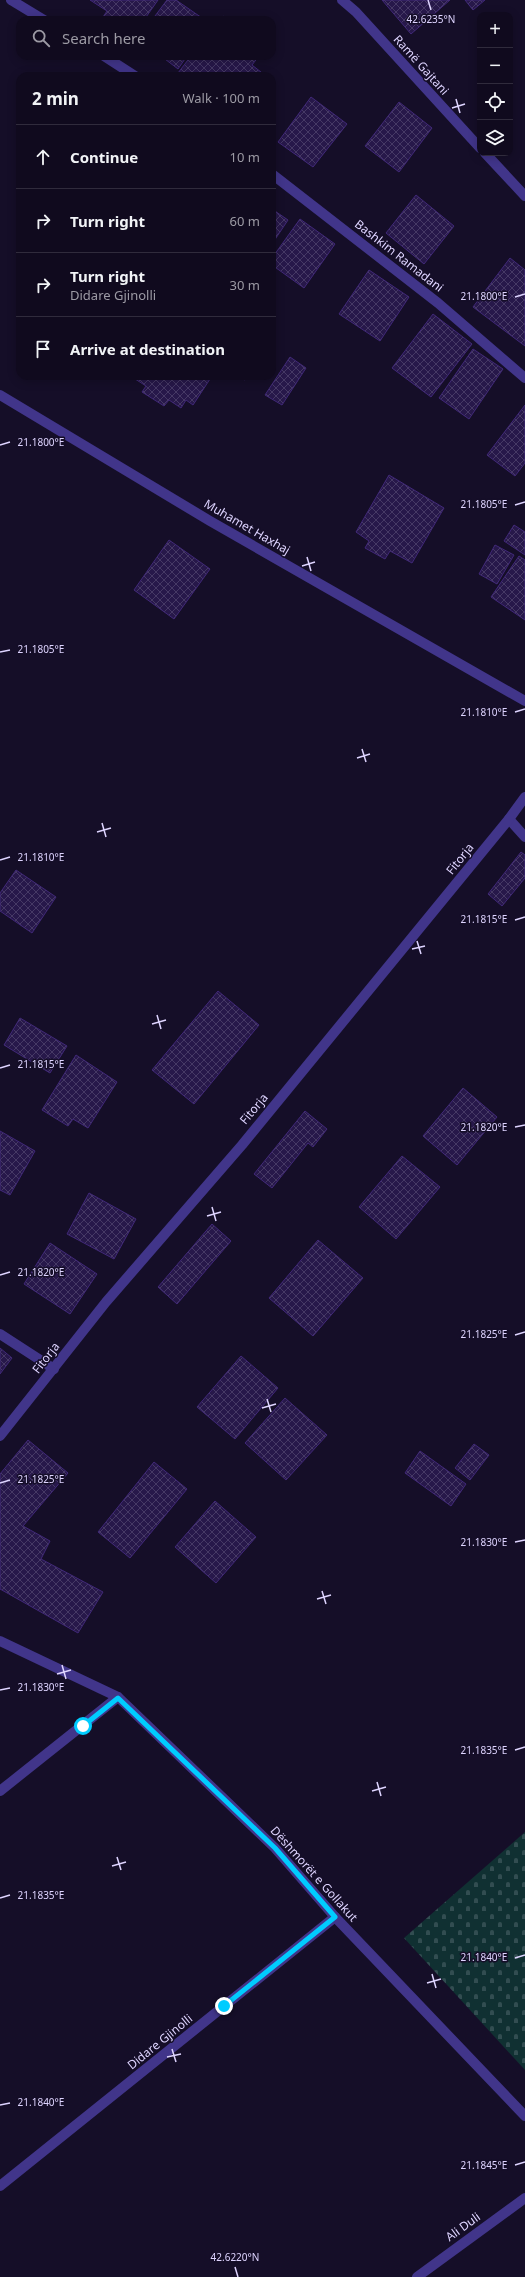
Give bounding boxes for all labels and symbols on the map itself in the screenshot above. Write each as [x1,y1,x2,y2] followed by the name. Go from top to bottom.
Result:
[407,12,455,26] text: 42.6235°N
[390,31,453,98] street label: Ramë Gajtani
[351,216,447,296] street label: Bashkim Ramadani
[461,289,507,303] text: 21.1800°E
[18,435,64,449] text: 21.1800°E
[201,495,294,558] street label: Muhamet Haxhaj
[461,497,507,511] text: 21.1805°E
[18,642,64,656] text: 21.1805°E
[461,705,507,719] text: 21.1810°E
[442,839,477,878] street label: Fitorja
[18,850,64,864] text: 21.1810°E
[461,912,507,926] text: 21.1815°E
[18,1057,64,1071] text: 21.1815°E
[236,1090,272,1128] street label: Fitorja
[461,1120,507,1134] text: 21.1820°E
[18,1265,64,1279] text: 21.1820°E
[461,1327,507,1341] text: 21.1825°E
[28,1338,63,1377] street label: Fitorja
[18,1472,64,1486] text: 21.1825°E
[461,1535,507,1549] text: 21.1830°E
[18,1680,64,1694] text: 21.1830°E
[74,1717,92,1735] route start
[461,1743,507,1757] text: 21.1835°E
[267,1822,362,1926] street label: Dëshmorët e Gollakut
[18,1888,64,1902] text: 21.1835°E
[461,1950,507,1964] text: 21.1840°E
[215,1997,233,2015] route end
[123,2010,196,2073] street label: Didare Gjinolli
[18,2095,64,2109] text: 21.1840°E
[461,2158,507,2172] text: 21.1845°E
[442,2208,484,2245] street label: Ali Duli
[211,2250,259,2264] text: 42.6220°N

